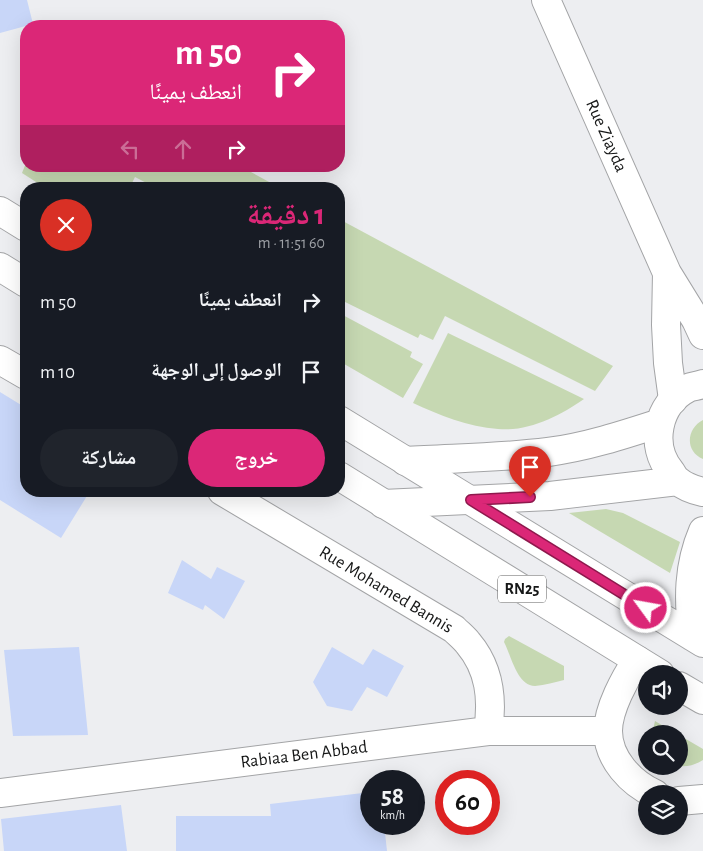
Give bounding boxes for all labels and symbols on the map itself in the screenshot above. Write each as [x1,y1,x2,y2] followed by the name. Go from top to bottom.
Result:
[582,97,630,175] street label: Rue Ziayda
[509,446,551,497] pin
[316,543,456,637] street label: Rue Mohamed Bannis
[498,576,546,602] road number: RN25
[619,581,671,633] position arrow
[240,738,368,772] street label: Rabiaa Ben Abbad
[435,770,500,835] speed limit sign: 60

